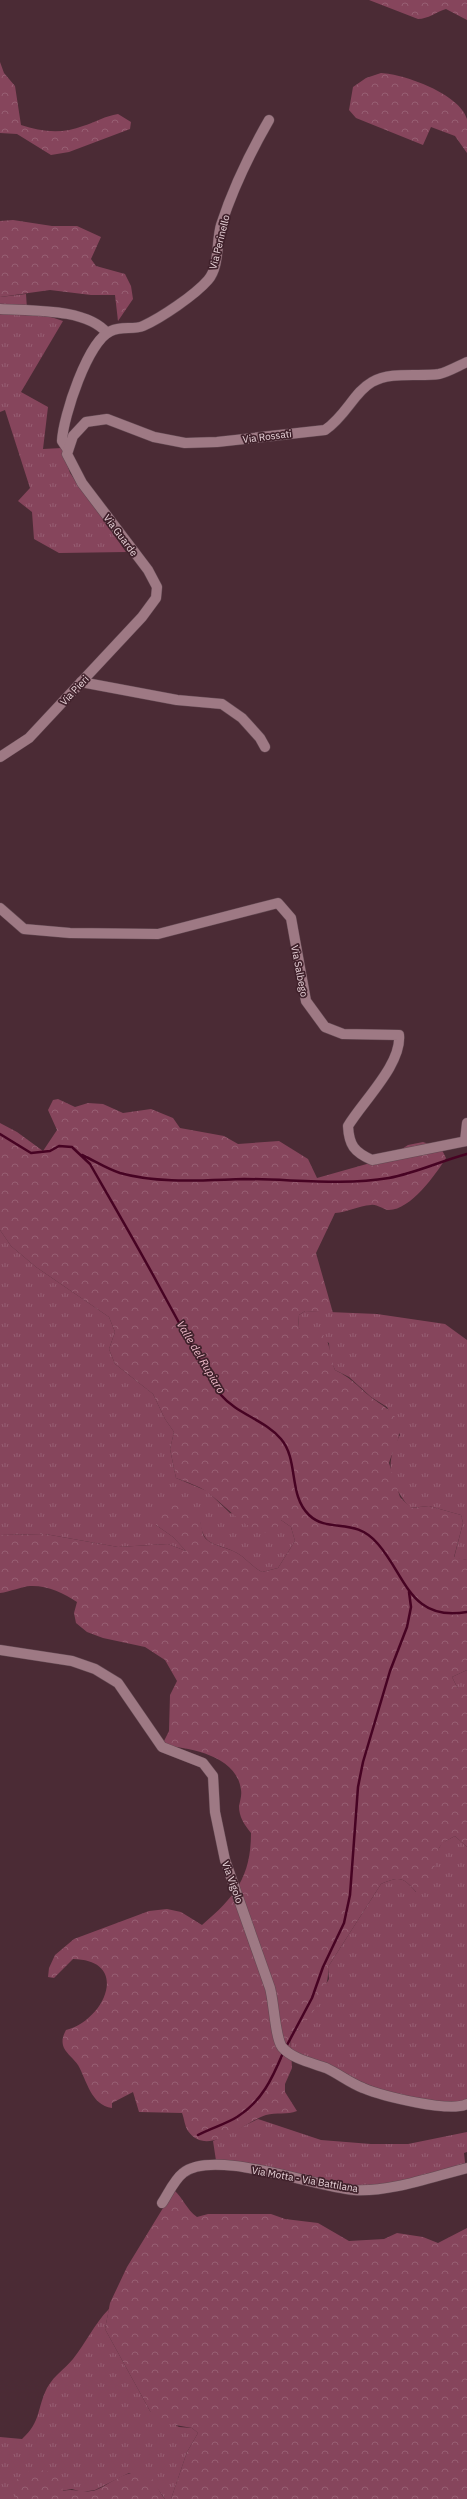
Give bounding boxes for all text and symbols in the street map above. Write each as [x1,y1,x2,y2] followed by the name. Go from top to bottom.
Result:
[206,213,233,271] street label: Via Perinello
[242,427,292,446] street label: Via Rossati
[101,512,141,559] street label: Via Guarde
[57,673,92,708] street label: Via Pieri
[288,944,311,998] street label: Via Salbego
[174,1318,228,1396] water label: Valle del Rupiaro
[219,1859,246,1905] street label: Via Vigolo
[251,2164,360,2195] street label: Via Motta - Via Battilana

